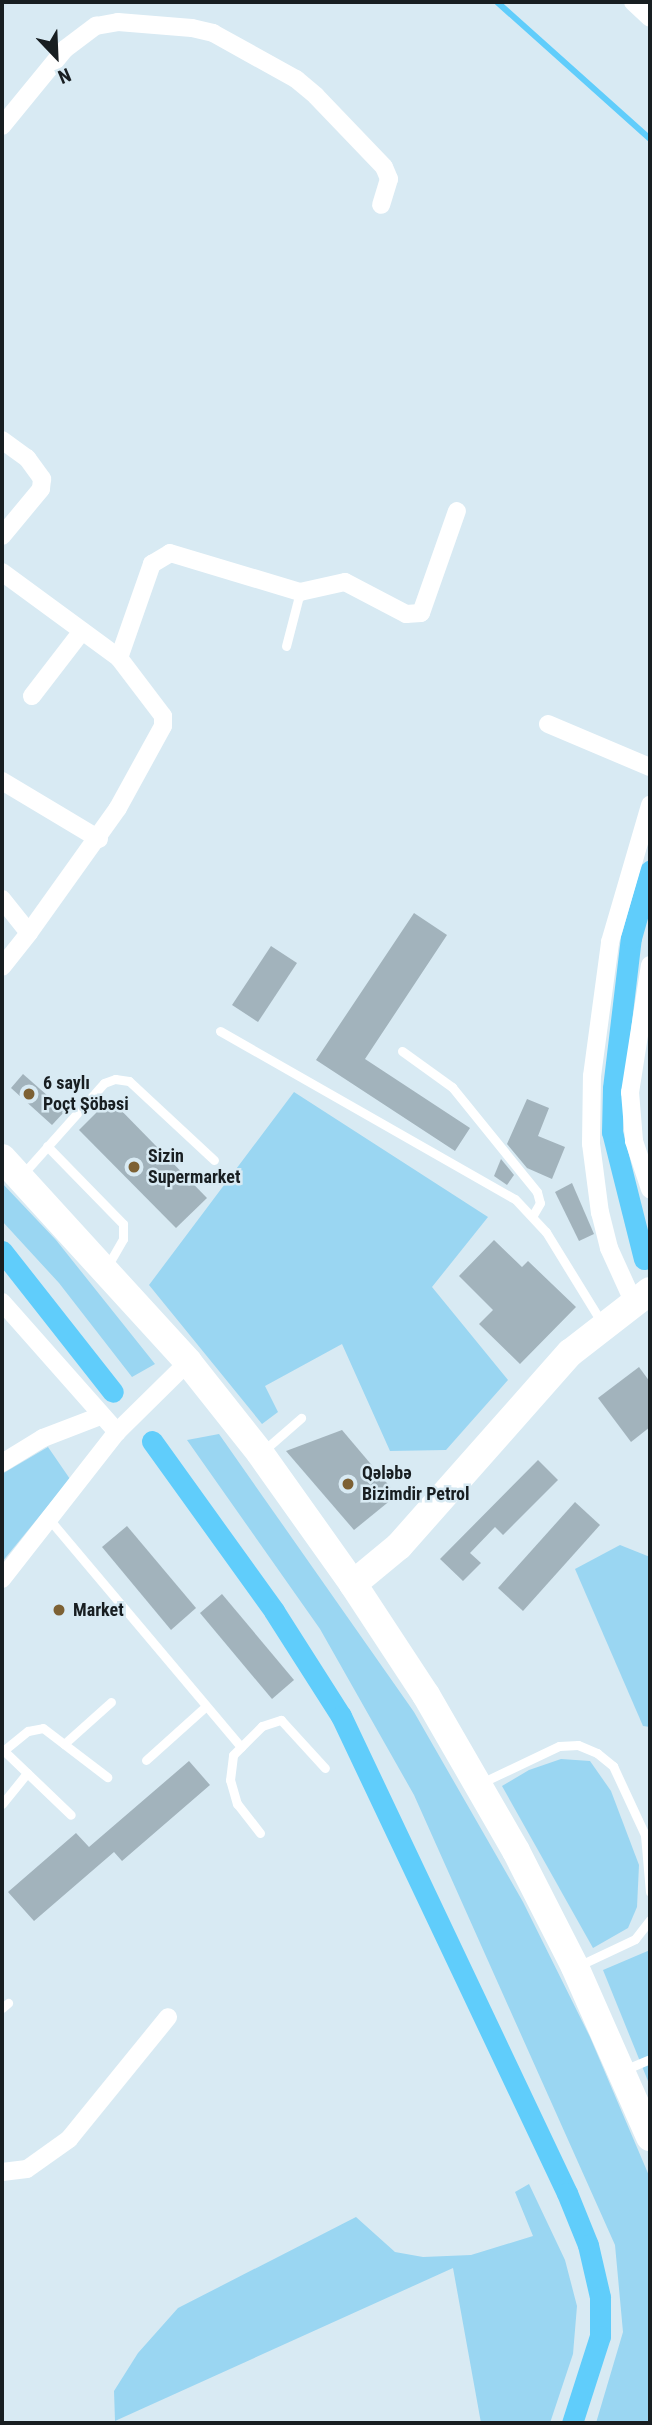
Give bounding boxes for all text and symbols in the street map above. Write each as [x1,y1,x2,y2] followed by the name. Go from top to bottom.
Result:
[21,21,91,91] north arrow
[55,63,74,89] text: N
[43,1073,129,1116] place label: 6 saylı Poçt Şöbəsi
[21,1086,37,1102] marker: 6 saylı Poçt Şöbəsi
[148,1146,240,1188] place label: Sizin Supermarket
[126,1159,142,1175] marker: Sizin Supermarket
[362,1463,470,1506] place label: Qələbə Bizimdir Petrol
[340,1476,356,1492] marker: Qələbə Bizimdir Petrol
[73,1599,124,1621] place label: Market
[51,1602,67,1618] marker: Market

